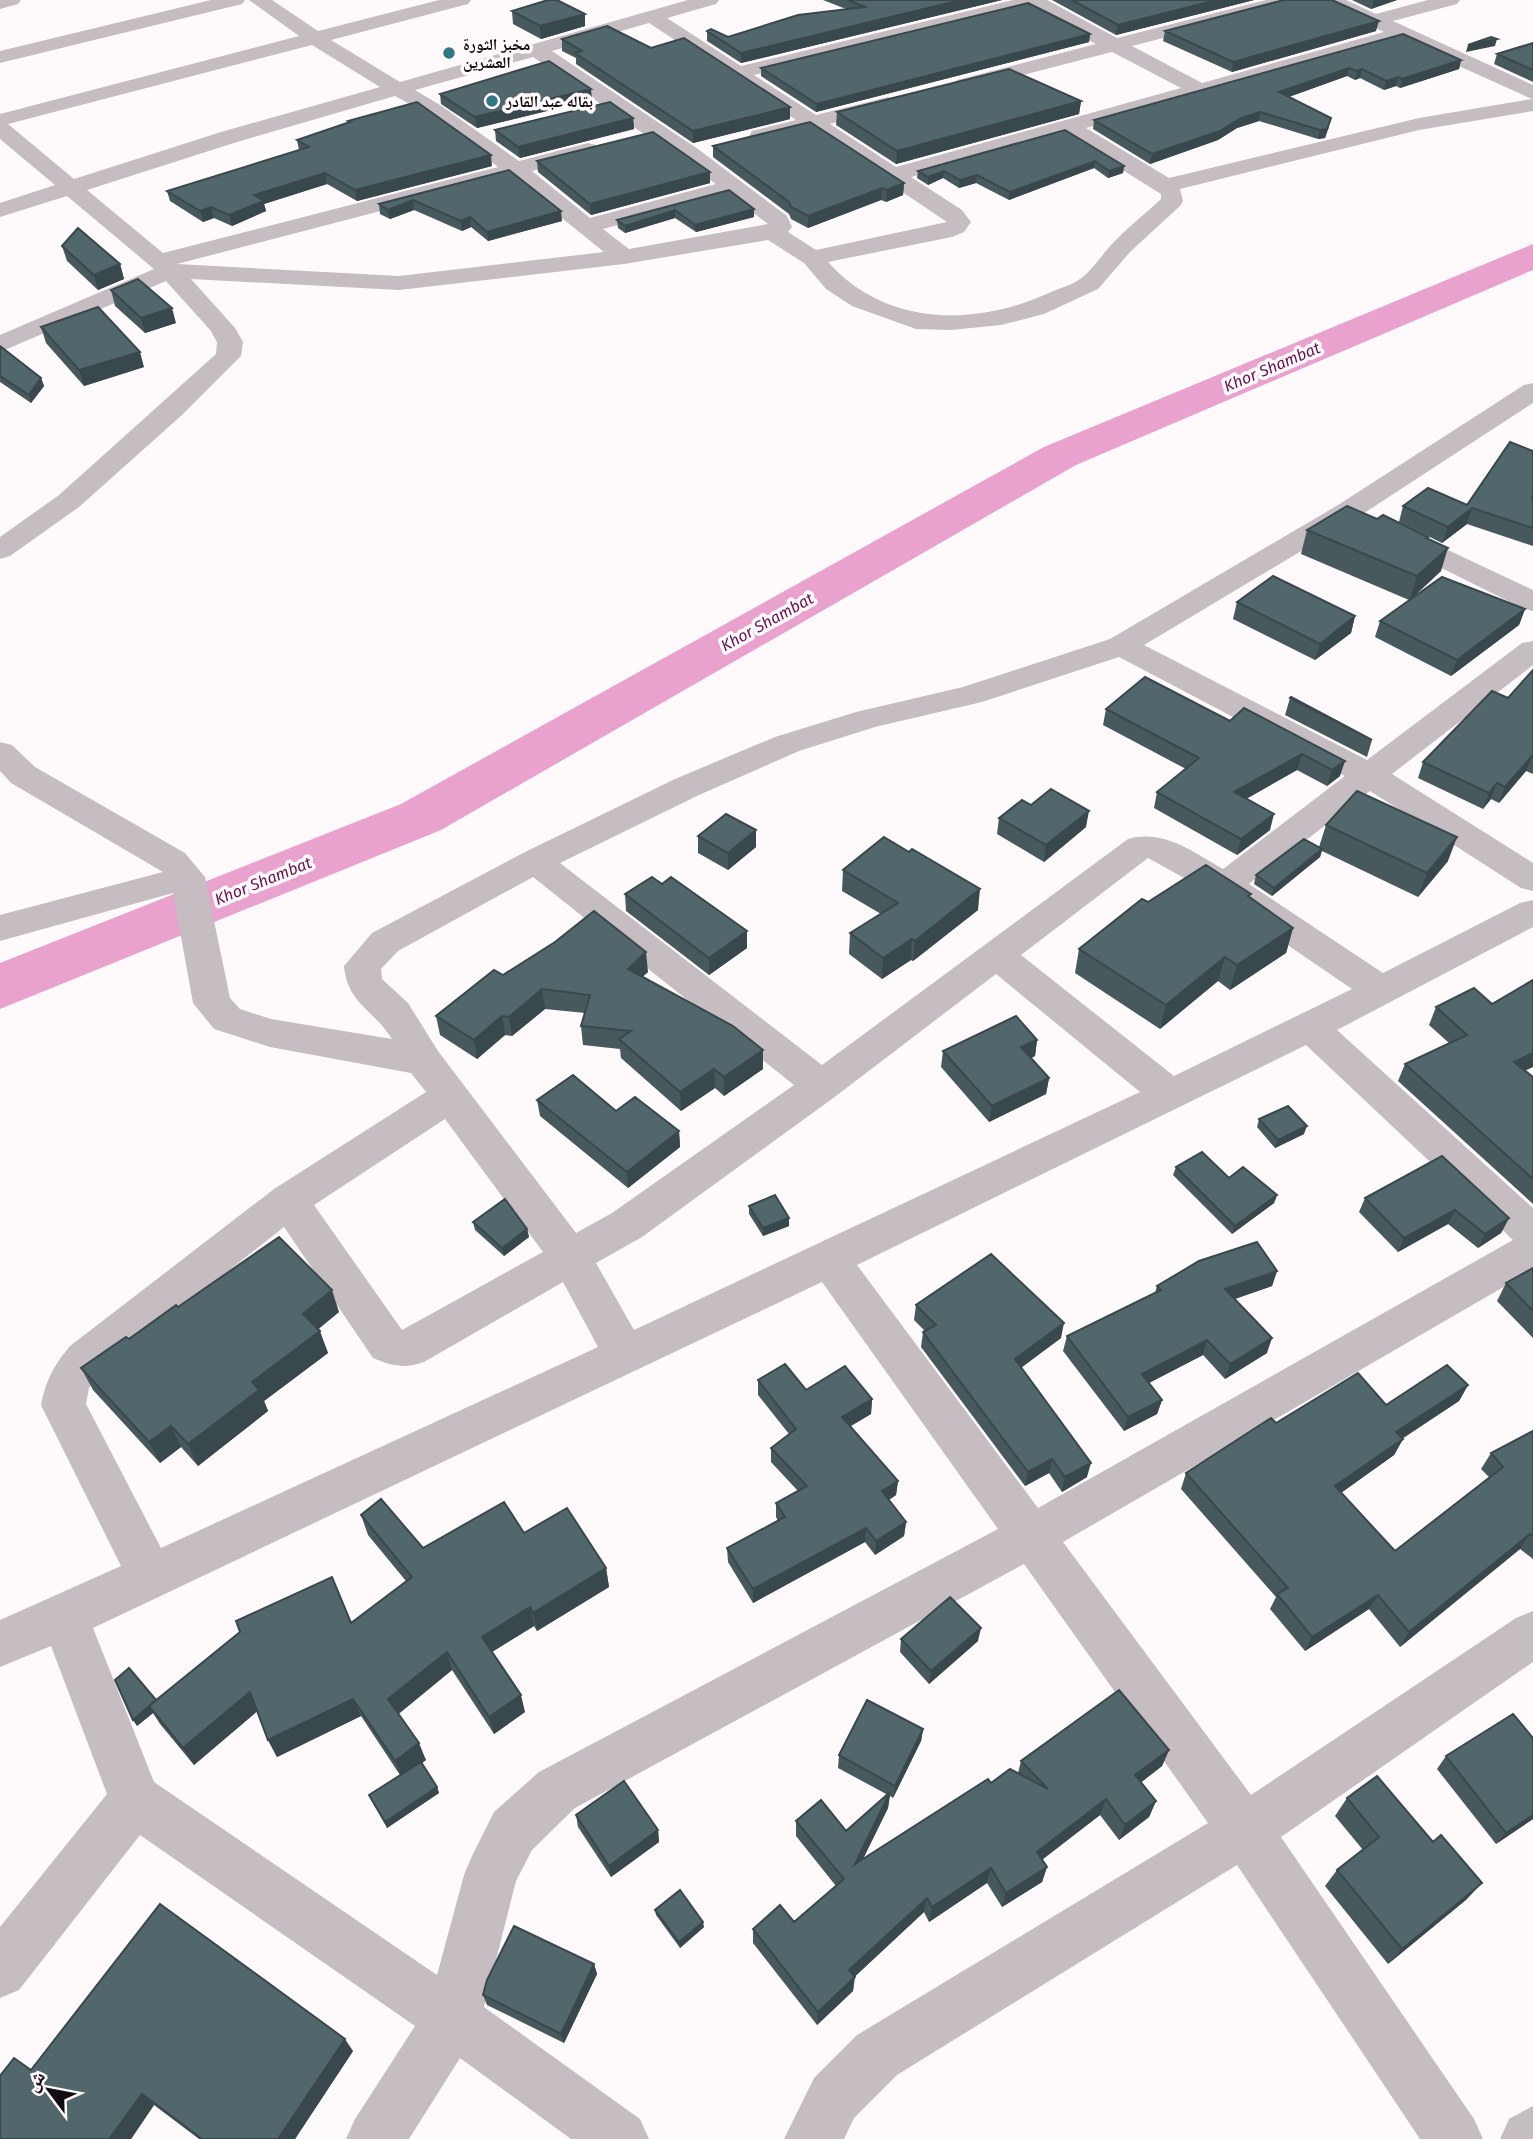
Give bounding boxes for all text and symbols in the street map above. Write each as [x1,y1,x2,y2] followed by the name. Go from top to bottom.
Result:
[463,35,530,72] place label: مخبز الثورة العشرين
[441,45,457,61] marker: مخبز الثورة العشرين
[505,92,593,111] place label: بقاله عبد القادر
[484,93,500,109] marker: بقاله عبد القادر
[1221,338,1323,396] water label: Khor Shambat
[717,589,817,655] water label: Khor Shambat
[212,853,314,909] water label: Khor Shambat
[14,2055,84,2125] north arrow
[20,2067,50,2096] text: ش

